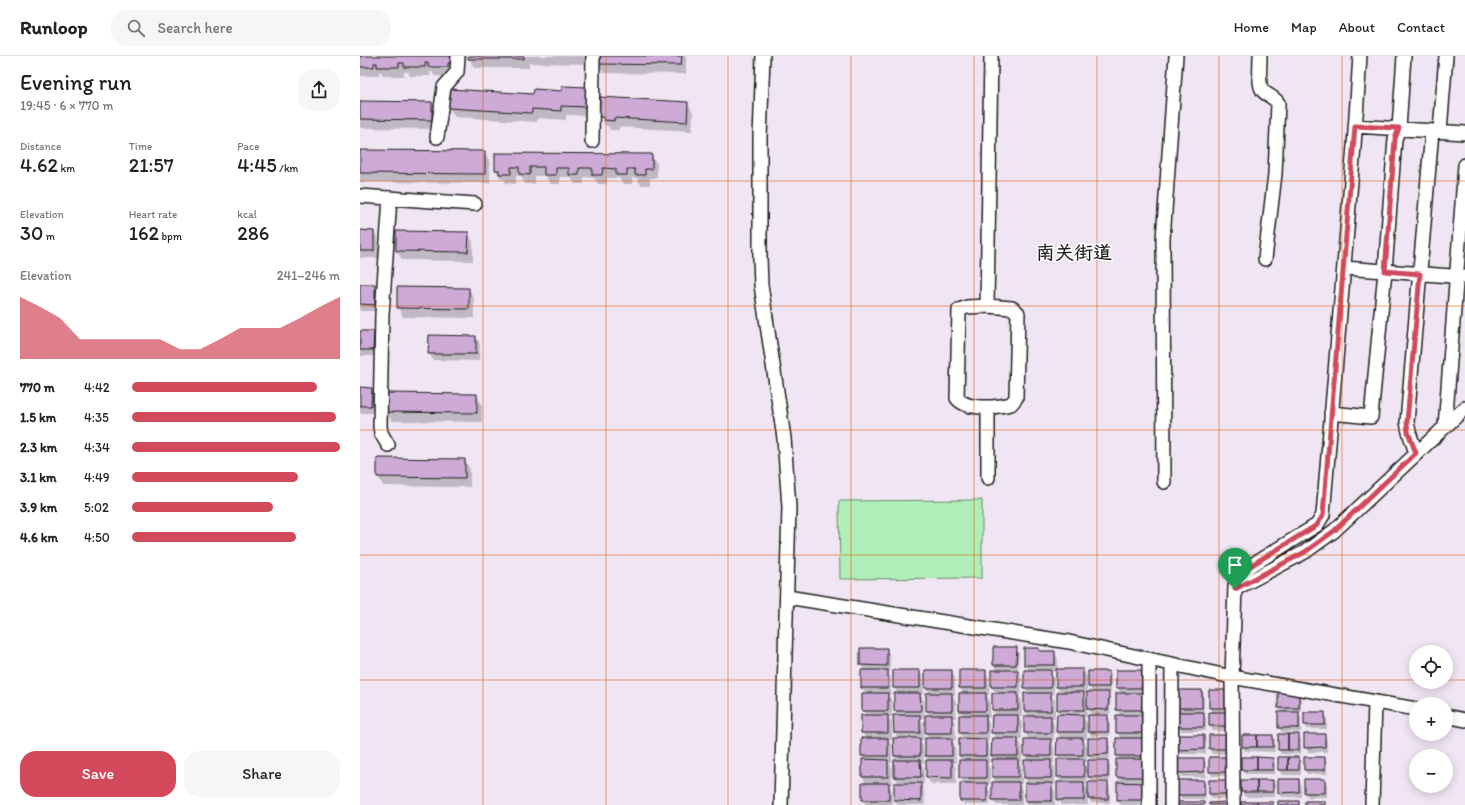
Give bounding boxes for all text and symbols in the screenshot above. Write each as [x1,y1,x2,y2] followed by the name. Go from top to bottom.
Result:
[111,10,391,46] search box
[20,16,87,39] text: Runloop
[125,17,147,39] icon: search
[157,19,233,37] text: Search here
[1234,19,1269,36] text: Home
[1291,19,1317,36] text: Map
[1339,19,1375,36] text: About
[1397,19,1445,36] text: Contact
[20,69,132,96] text: Evening run
[298,69,340,111] button: share
[20,98,113,113] text: 19:45 · 6 × 770 m
[20,140,61,153] text: Distance
[129,140,152,153] text: Time
[237,140,259,153] text: Pace
[20,153,58,177] text: 4.62
[129,153,174,177] text: 21:57
[237,153,277,177] text: 4:45
[58,162,75,175] text: km
[277,162,298,175] text: /km
[20,208,64,221] text: Elevation
[129,208,177,221] text: Heart rate
[237,208,257,221] text: kcal
[20,221,43,245] text: 30
[129,221,159,245] text: 162
[237,221,269,245] text: 286
[43,230,55,243] text: m
[159,230,182,243] text: bpm
[1036,241,1112,264] district label: 南关街道
[20,268,72,283] text: Elevation
[277,268,340,283] text: 241–246 m
[20,380,55,395] text: 770 m
[84,380,110,395] text: 4:42
[20,410,56,425] text: 1.5 km
[84,410,109,425] text: 4:35
[20,440,57,455] text: 2.3 km
[84,440,110,455] text: 4:34
[20,470,56,485] text: 3.1 km
[84,470,110,485] text: 4:49
[20,500,57,515] text: 3.9 km
[84,500,109,515] text: 5:02
[20,530,58,545] text: 4.6 km
[84,530,110,545] text: 4:50
[1218,548,1252,589] pin
[1224,554,1246,576] icon: arrive
[1409,645,1453,793] map controls
[1409,645,1453,689] button: locate
[1409,697,1453,741] button: +
[1409,749,1453,793] button: −
[20,751,176,797] button: Save
[184,751,340,797] button: Share

